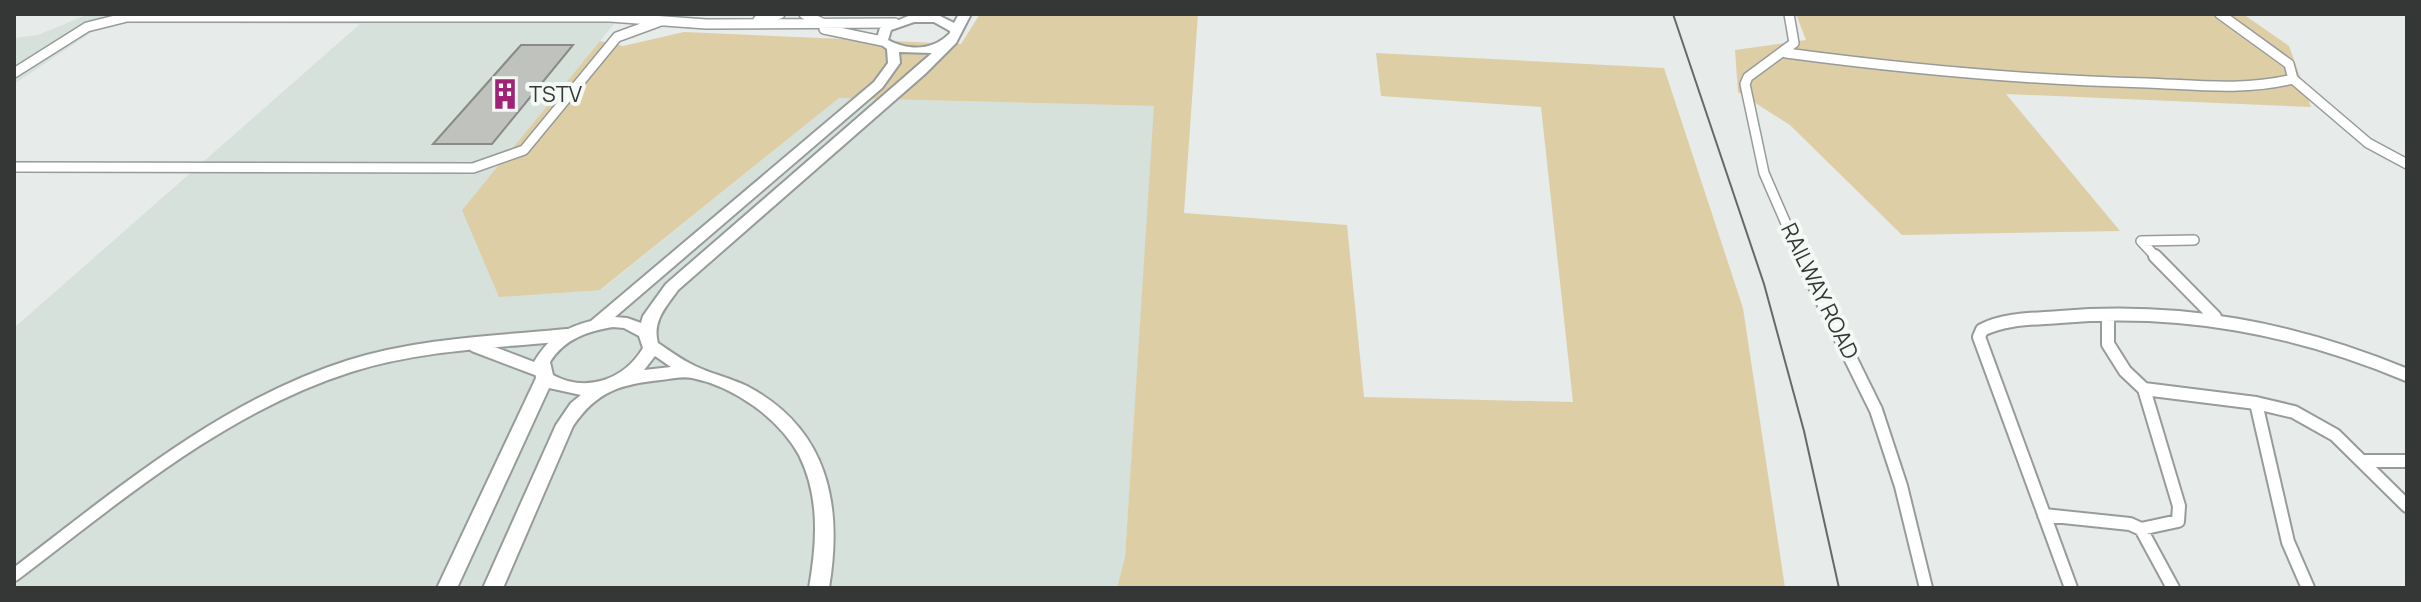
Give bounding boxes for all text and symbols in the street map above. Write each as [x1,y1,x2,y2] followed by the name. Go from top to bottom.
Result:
[488,77,522,111] building icon: TSTV
[529,79,583,109] place label: TSTV
[1774,218,1866,364] street label: RAILWAY ROAD

